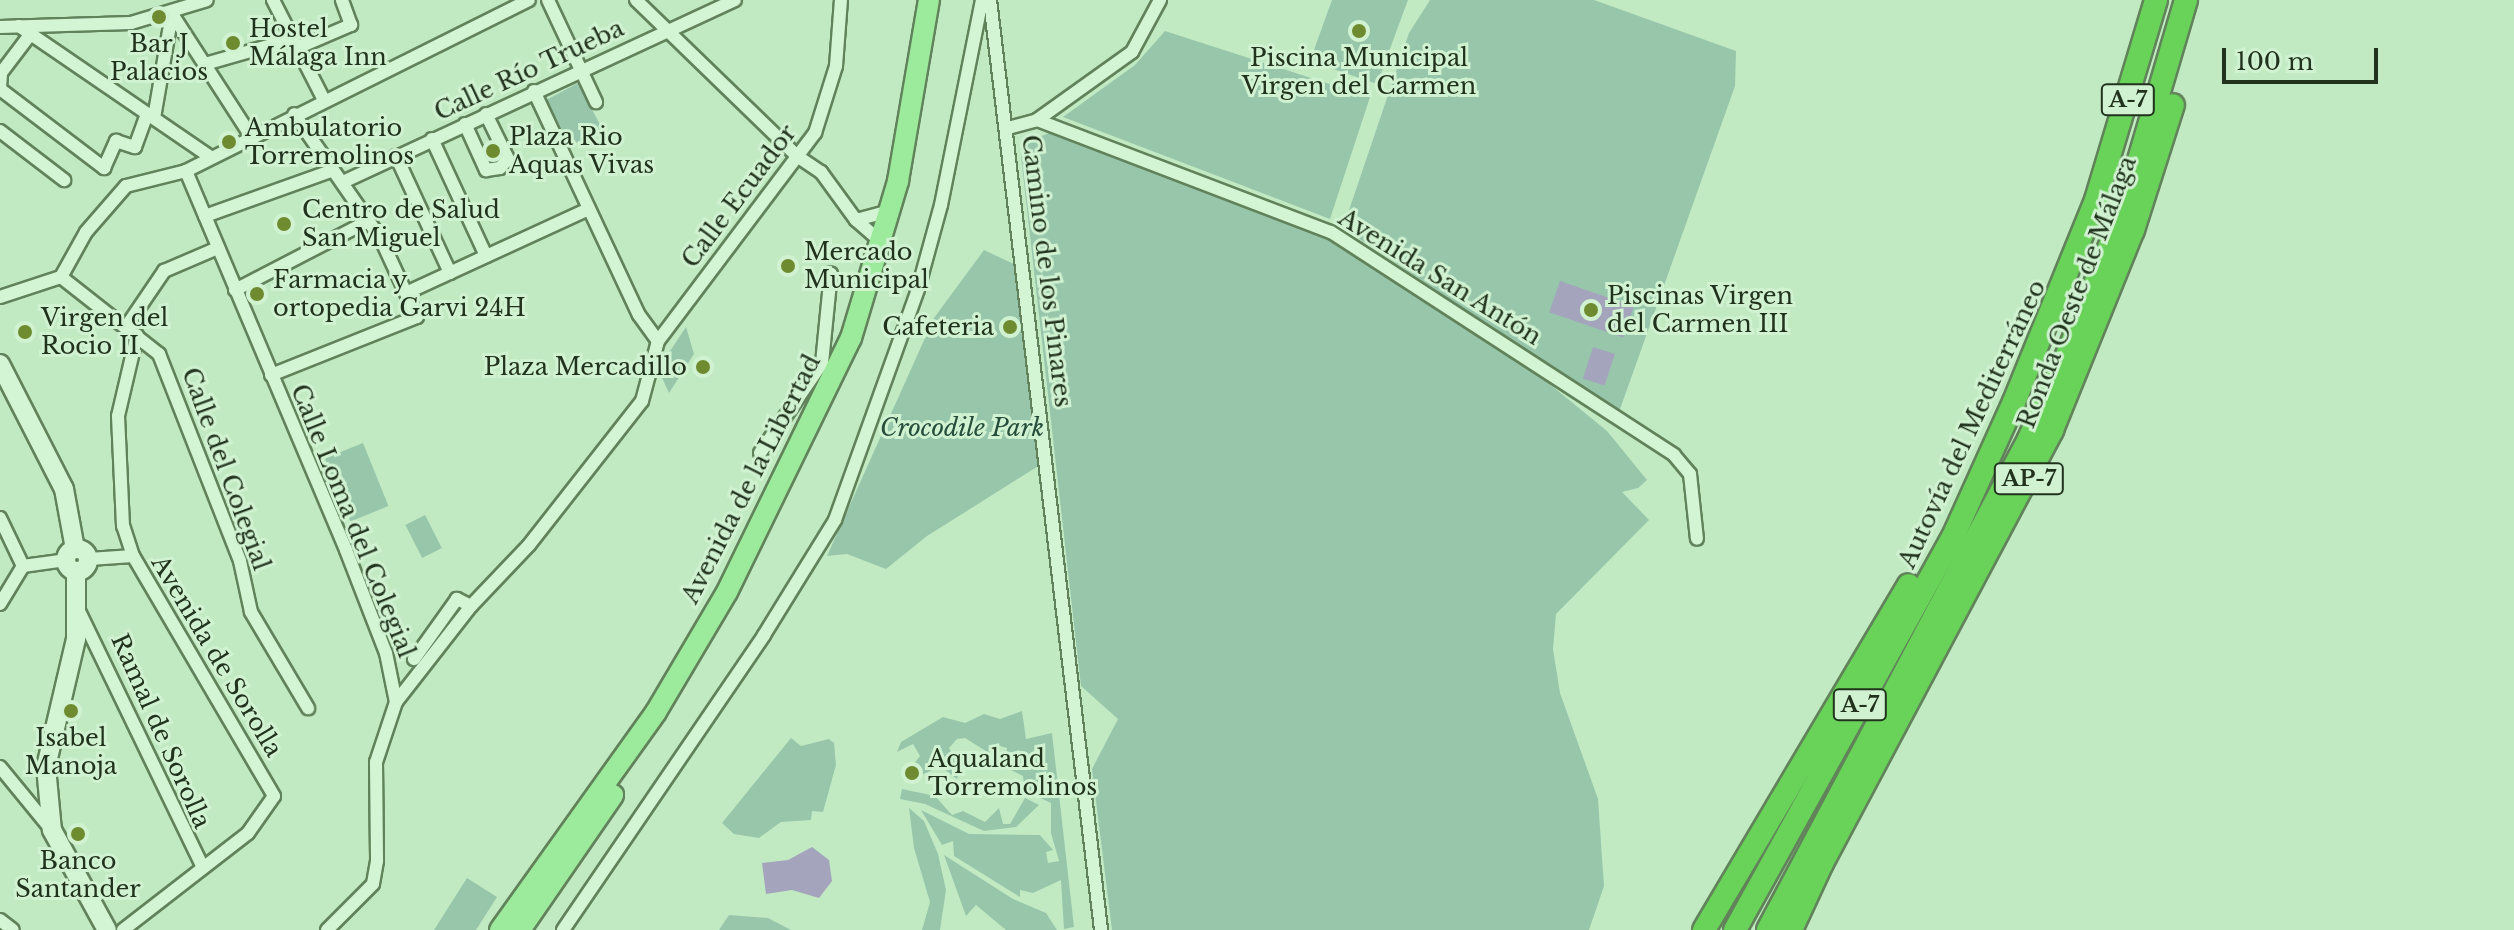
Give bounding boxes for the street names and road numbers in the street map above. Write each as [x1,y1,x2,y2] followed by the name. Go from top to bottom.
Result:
[429,13,629,127] street label: Calle Río Trueba
[2100,82,2156,118] road number: A-7
[676,119,802,273] street label: Calle Ecuador
[1016,133,1078,409] street label: Camino de los Pinares
[2012,152,2142,432] street label: Ronda Oeste de Málaga
[1333,203,1547,351] street label: Avenida San Antón
[1892,275,2052,573] street label: Autovía del Mediterráneo
[676,349,826,609] street label: Avenida de la Libertad
[176,364,276,574] street label: Calle del Colegial
[285,380,421,662] street label: Calle Loma del Colegial
[1993,461,2065,497] road number: AP-7
[145,550,289,762] street label: Avenida de Sorolla
[105,629,217,833] street label: Ramal de Sorolla
[1832,687,1888,723] road number: A-7

